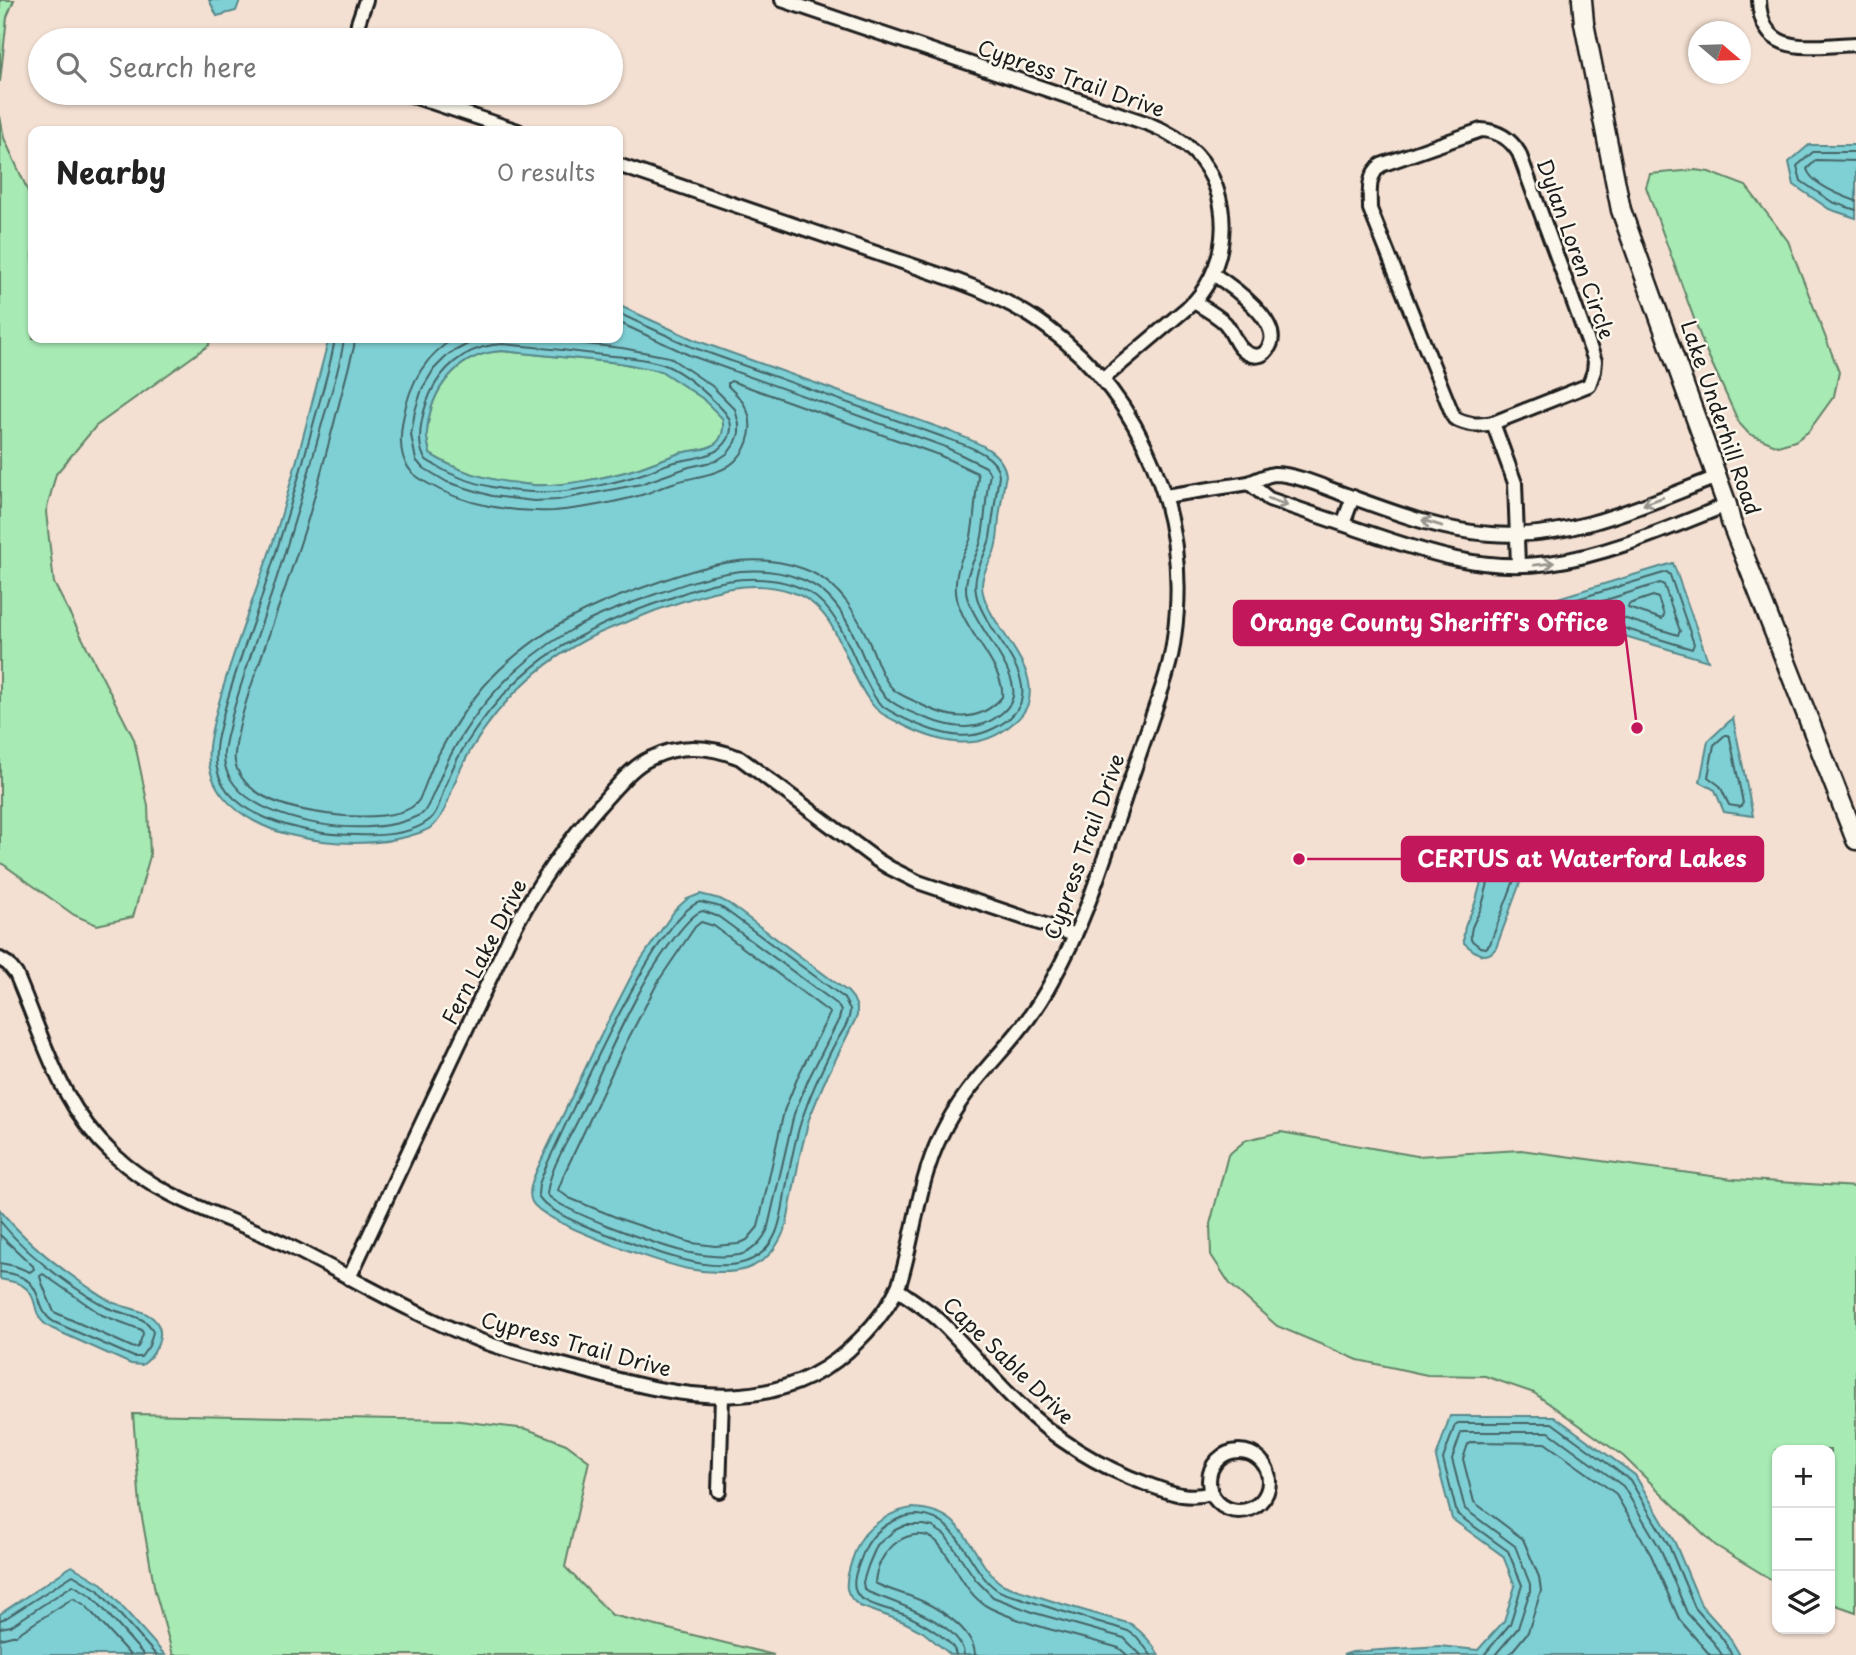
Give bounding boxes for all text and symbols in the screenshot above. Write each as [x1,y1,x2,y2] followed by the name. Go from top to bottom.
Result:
[1688,21,1751,84] north arrow
[28,28,623,105] search box
[974,30,1170,124] street label: Cypress Trail Drive
[108,47,257,86] text: Search here
[52,48,90,86] icon: search
[56,149,166,194] text: Nearby
[497,154,595,189] text: 0 results
[1529,154,1624,343] street label: Dylan Loren Circle
[1674,316,1770,519] street label: Lake Underhill Road
[1643,496,1665,508] one-way arrow
[1266,497,1288,509] one-way arrow
[1422,516,1444,529] one-way arrow
[1533,557,1555,570] one-way arrow
[1234,601,1624,645] callout: Orange County Sheriff's Office
[1250,604,1609,639] text: Orange County Sheriff's Office
[1035,749,1132,944] street label: Cypress Trail Drive
[1402,837,1763,881] callout: CERTUS at Waterford Lakes
[1417,840,1747,875] text: CERTUS at Waterford Lakes
[433,873,534,1030] street label: Fern Lake Drive
[936,1288,1082,1431] street label: Cape Sable Drive
[478,1302,675,1384] street label: Cypress Trail Drive
[1772,1445,1835,1634] map controls
[1772,1445,1835,1508] button: +
[1772,1508,1835,1571] button: −
[1772,1571,1835,1634] button: layers

